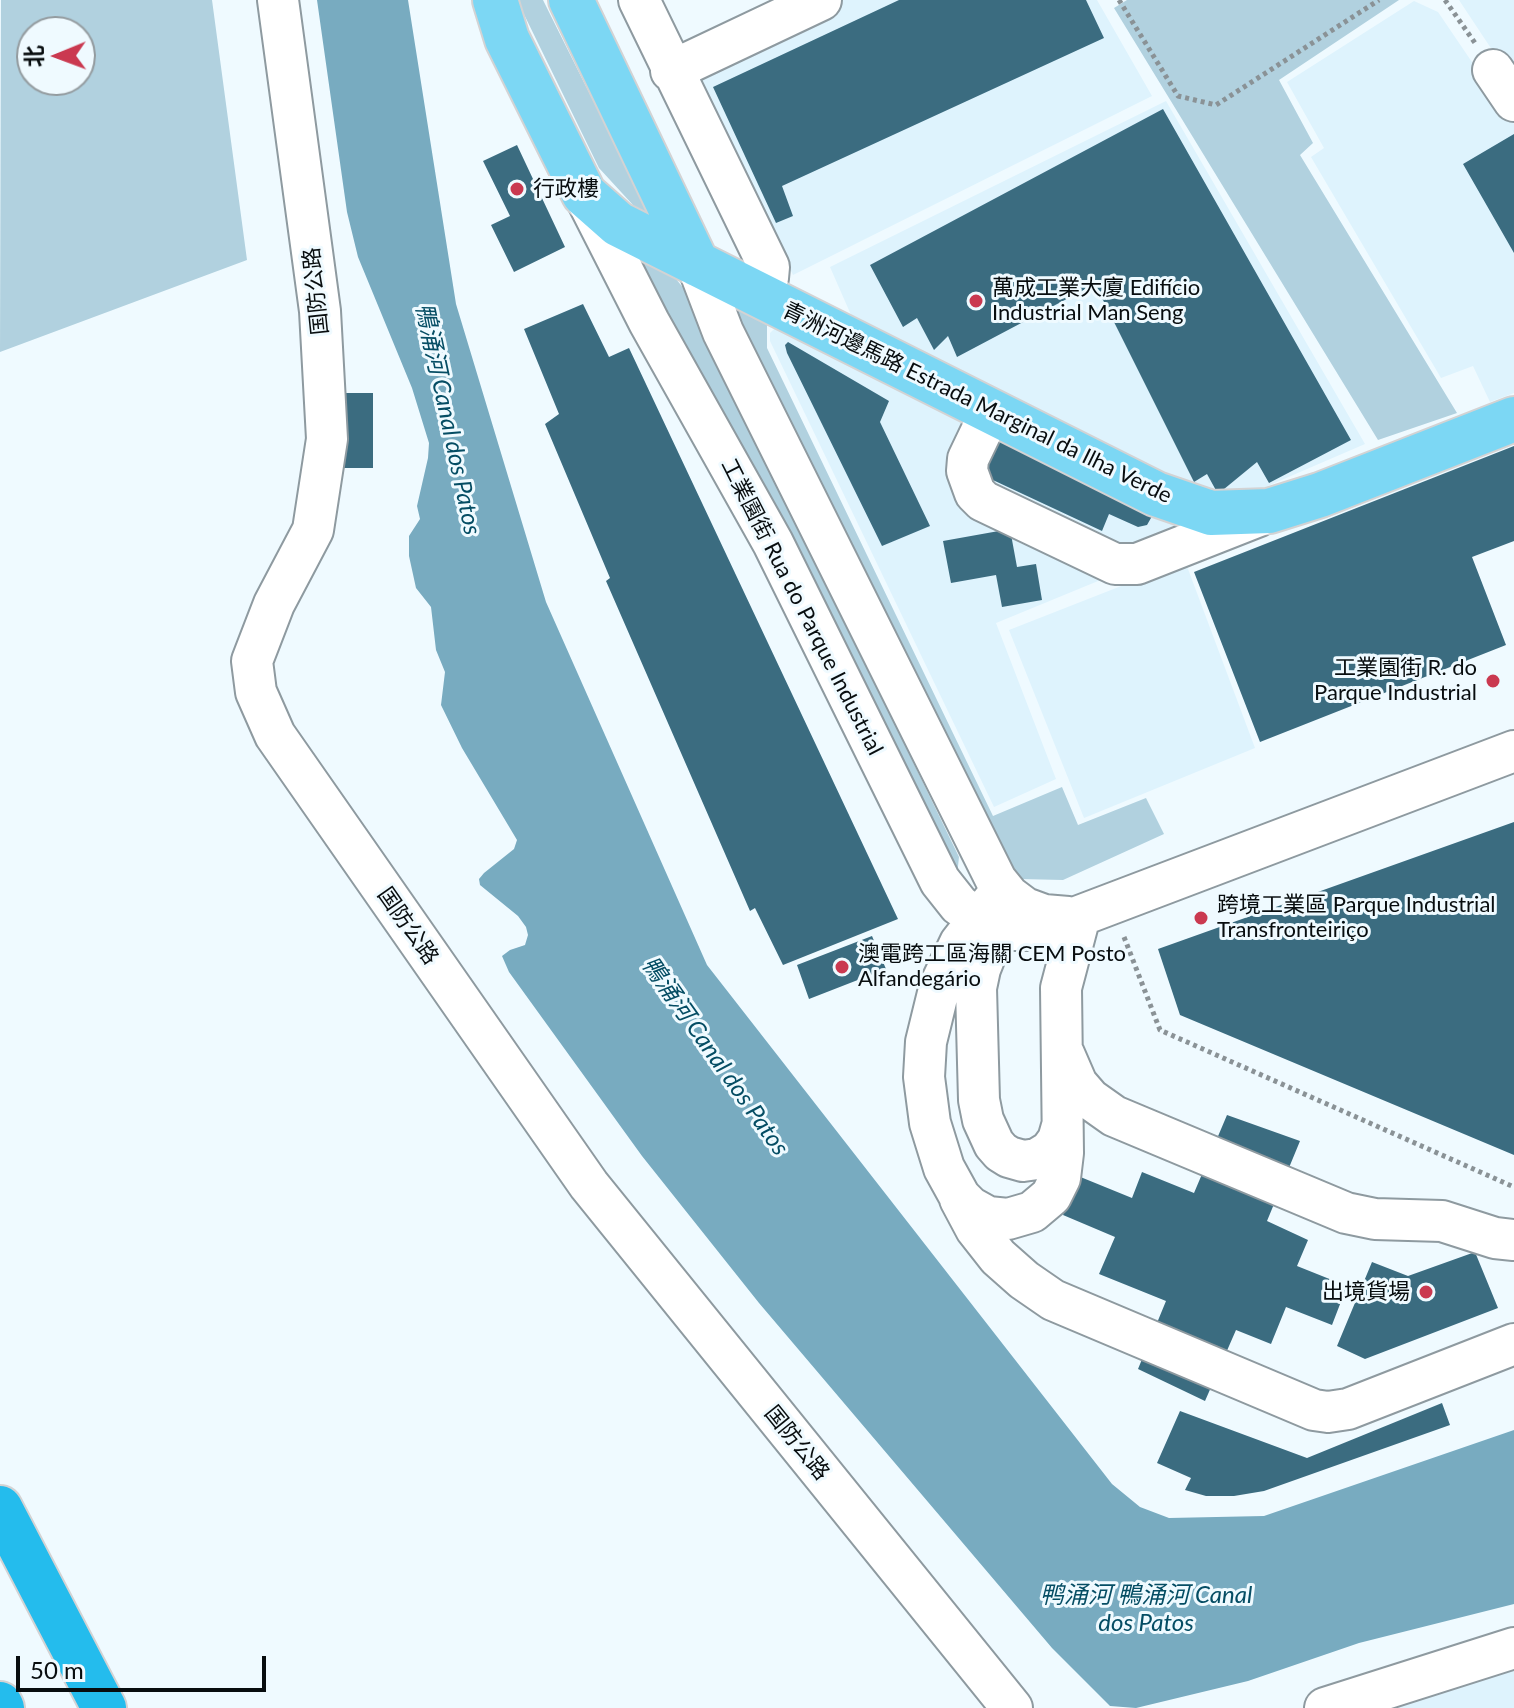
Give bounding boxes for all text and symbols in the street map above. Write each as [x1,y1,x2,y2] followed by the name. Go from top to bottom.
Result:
[16,16,96,96] north arrow
[20,45,47,68] text: 北
[533,176,599,202] place label: 行政樓
[508,180,526,198] marker: 行政樓
[298,246,334,336] street label: 国防公路
[992,275,1200,326] place label: 萬成工業大廈 Edifício Industrial Man Seng
[967,292,985,310] marker: 萬成工業大廈 Edifício Industrial Man Seng
[778,297,1176,509] street label: 青洲河邊馬路 Estrada Marginal da Ilha Verde
[409,300,487,538] water label: 鴨涌河 Canal dos Patos
[716,454,888,760] street label: 工業園街 Rua do Parque Industrial
[1314,655,1477,706] place label: 工業園街 R. do Parque Industrial
[1484,672,1502,690] marker: 工業園街 R. do Parque Industrial
[372,882,444,970] street label: 国防公路
[1217,892,1496,944] place label: 跨境工業區 Parque Industrial Transfronteiriço
[1192,909,1210,927] marker: 跨境工業區 Parque Industrial Transfronteiriço
[858,941,1126,992] place label: 澳電跨工區海關 CEM Posto Alfandegário
[635,951,795,1161] water label: 鴨涌河 Canal dos Patos
[833,958,851,976] marker: 澳電跨工區海關 CEM Posto Alfandegário
[1322,1279,1410,1305] place label: 出境貨場
[1417,1283,1435,1301] marker: 出境貨場
[759,1400,835,1486] street label: 国防公路
[1040,1581,1252,1637] water label: 鸭涌河 鴨涌河 Canal dos Patos
[20,1640,270,1690] scale bar
[30,1655,84,1684] text: 50 m

